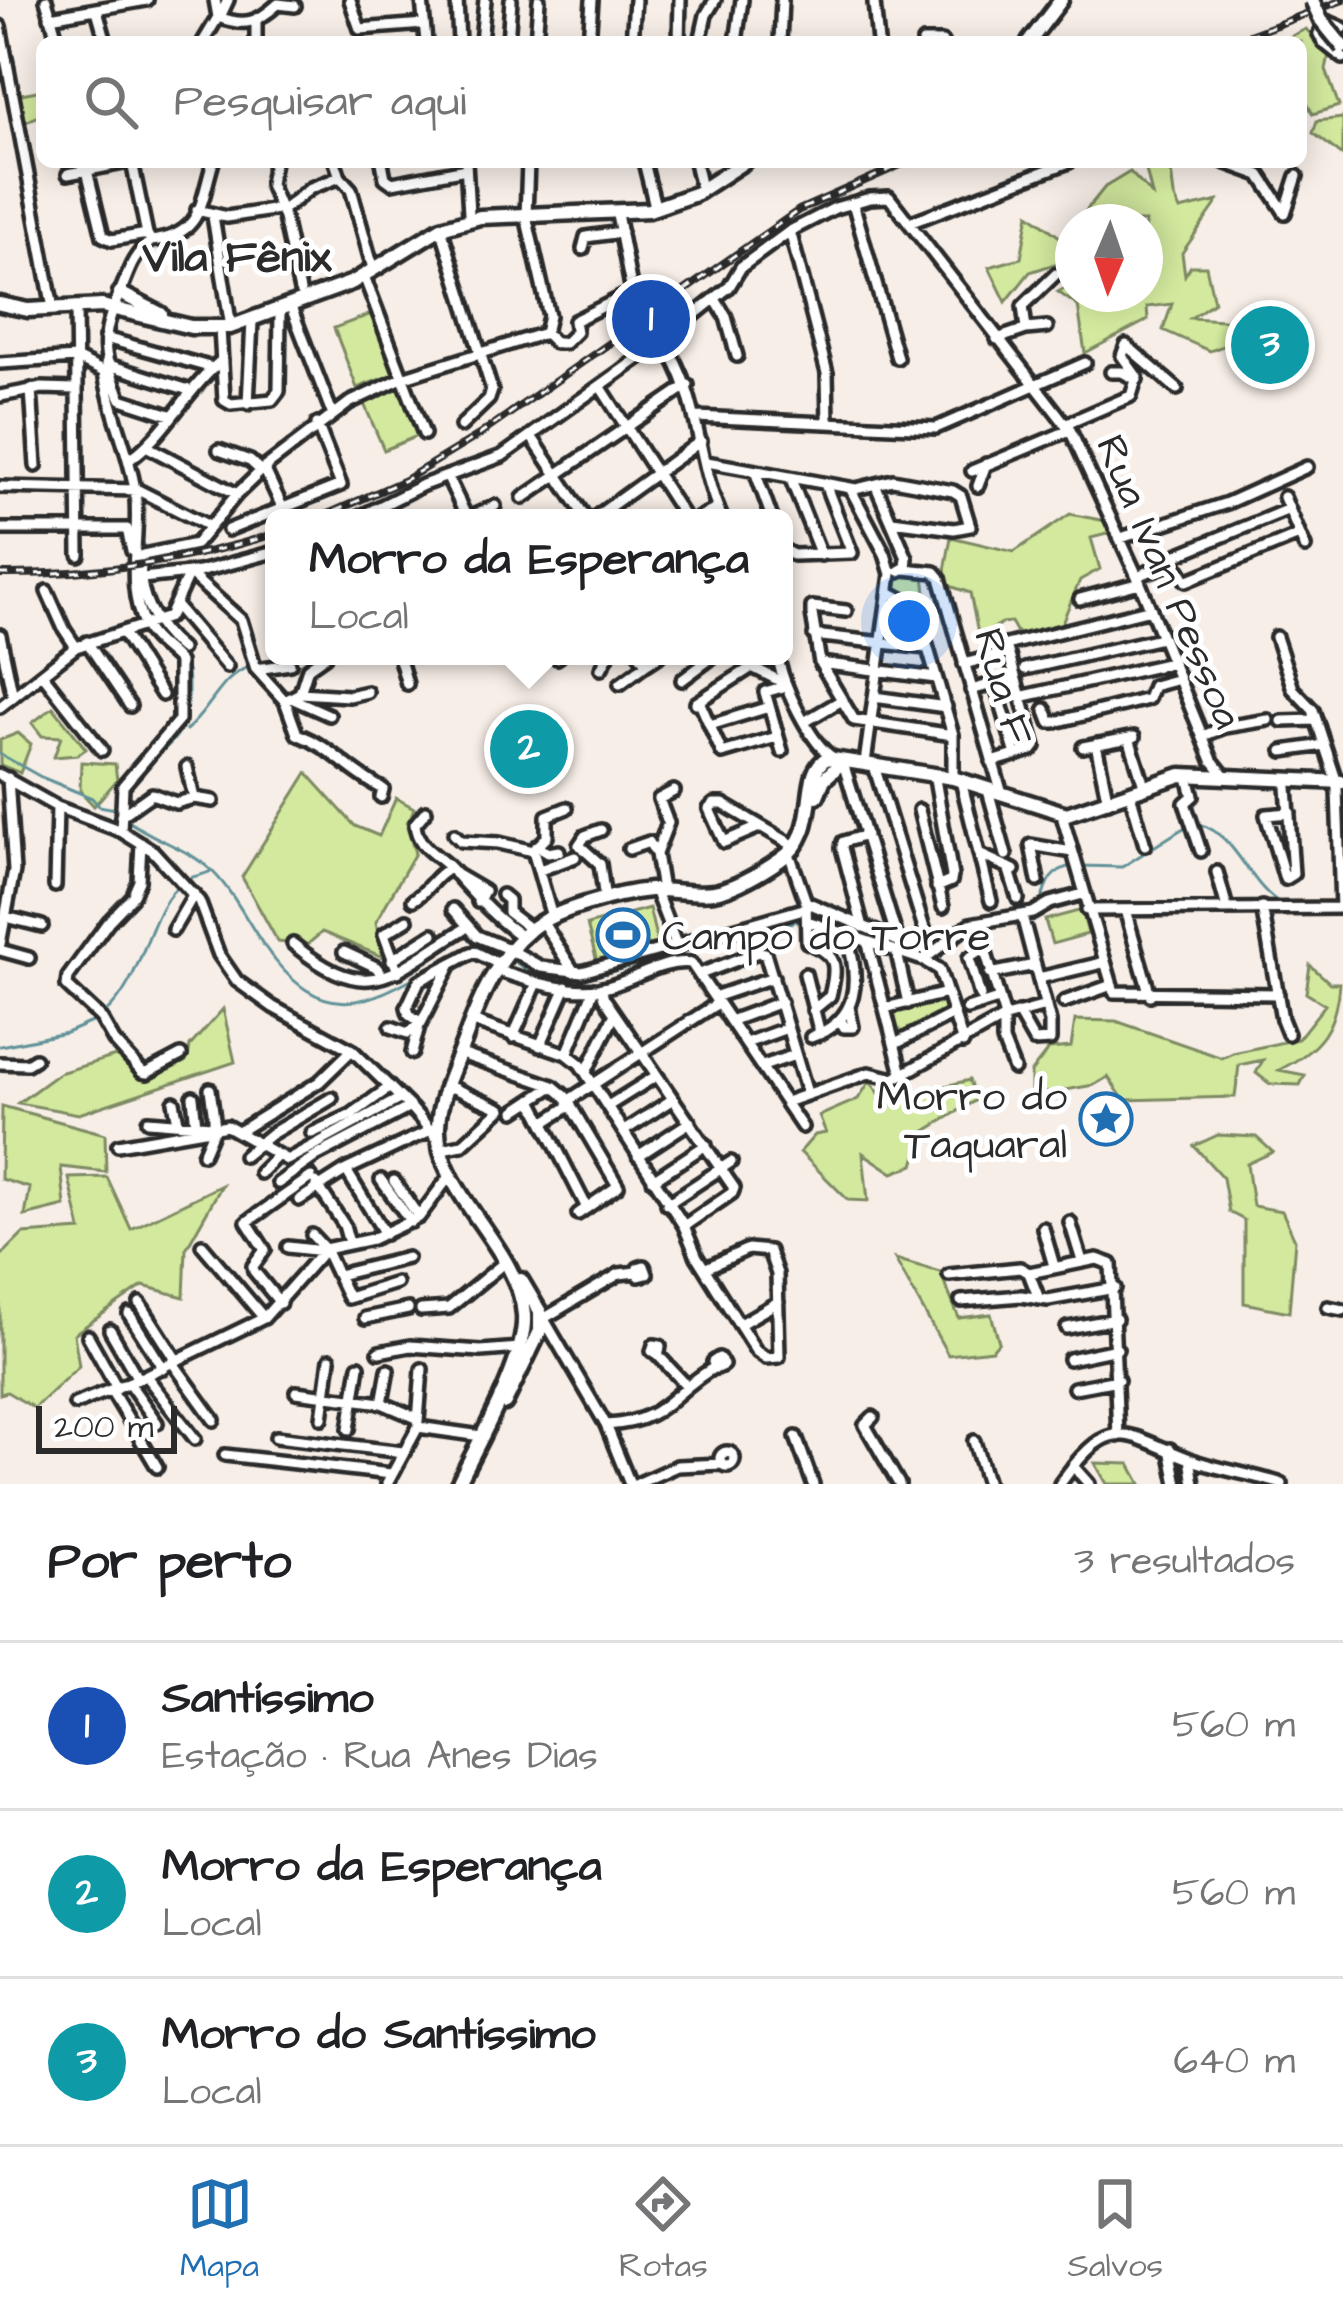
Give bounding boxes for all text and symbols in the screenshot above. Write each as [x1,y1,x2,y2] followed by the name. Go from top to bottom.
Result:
[36,36,1307,168] search box
[78,69,144,135] icon: search
[174,71,466,133] text: Pesquisar aqui
[1055,204,1163,312] north arrow
[141,227,332,289] district label: Vila Fênix
[612,274,690,364] pin: 1
[1231,300,1309,390] pin: 3
[1080,427,1256,738] street label: Rua Ivan Pessoa
[265,509,793,665] popup
[309,529,749,591] text: Morro da Esperança
[309,591,409,645] text: Local
[879,591,939,651] your location
[958,622,1046,752] street label: Rua F
[490,704,568,794] pin: 2
[595,907,651,963] sports icon: Campo do Torre
[662,909,990,967] place label: Campo do Torre
[877,1069,1067,1175] place label: Morro do Taquaral
[1078,1091,1134,1147] place icon: Morro do Taquaral
[36,1400,177,1453] scale bar
[54,1404,153,1450] text: 200 m
[48,1527,291,1598] text: Por perto
[1074,1535,1295,1589] text: 3 resultados
[162,1668,374,1730] text: Santíssimo
[85,1699,90,1753] text: 1
[1172,1699,1295,1753] text: 560 m
[162,1730,598,1784] text: Estação · Rua Anes Dias
[162,1836,602,1898] text: Morro da Esperança
[76,1867,98,1921] text: 2
[1172,1867,1295,1921] text: 560 m
[162,1898,262,1952] text: Local
[162,2004,596,2066] text: Morro do Santíssimo
[77,2035,97,2089] text: 3
[1173,2035,1295,2089] text: 640 m
[162,2066,262,2120] text: Local
[180,2171,259,2289] tab: Mapa
[619,2171,708,2289] tab: Rotas
[1068,2171,1163,2289] tab: Salvos

